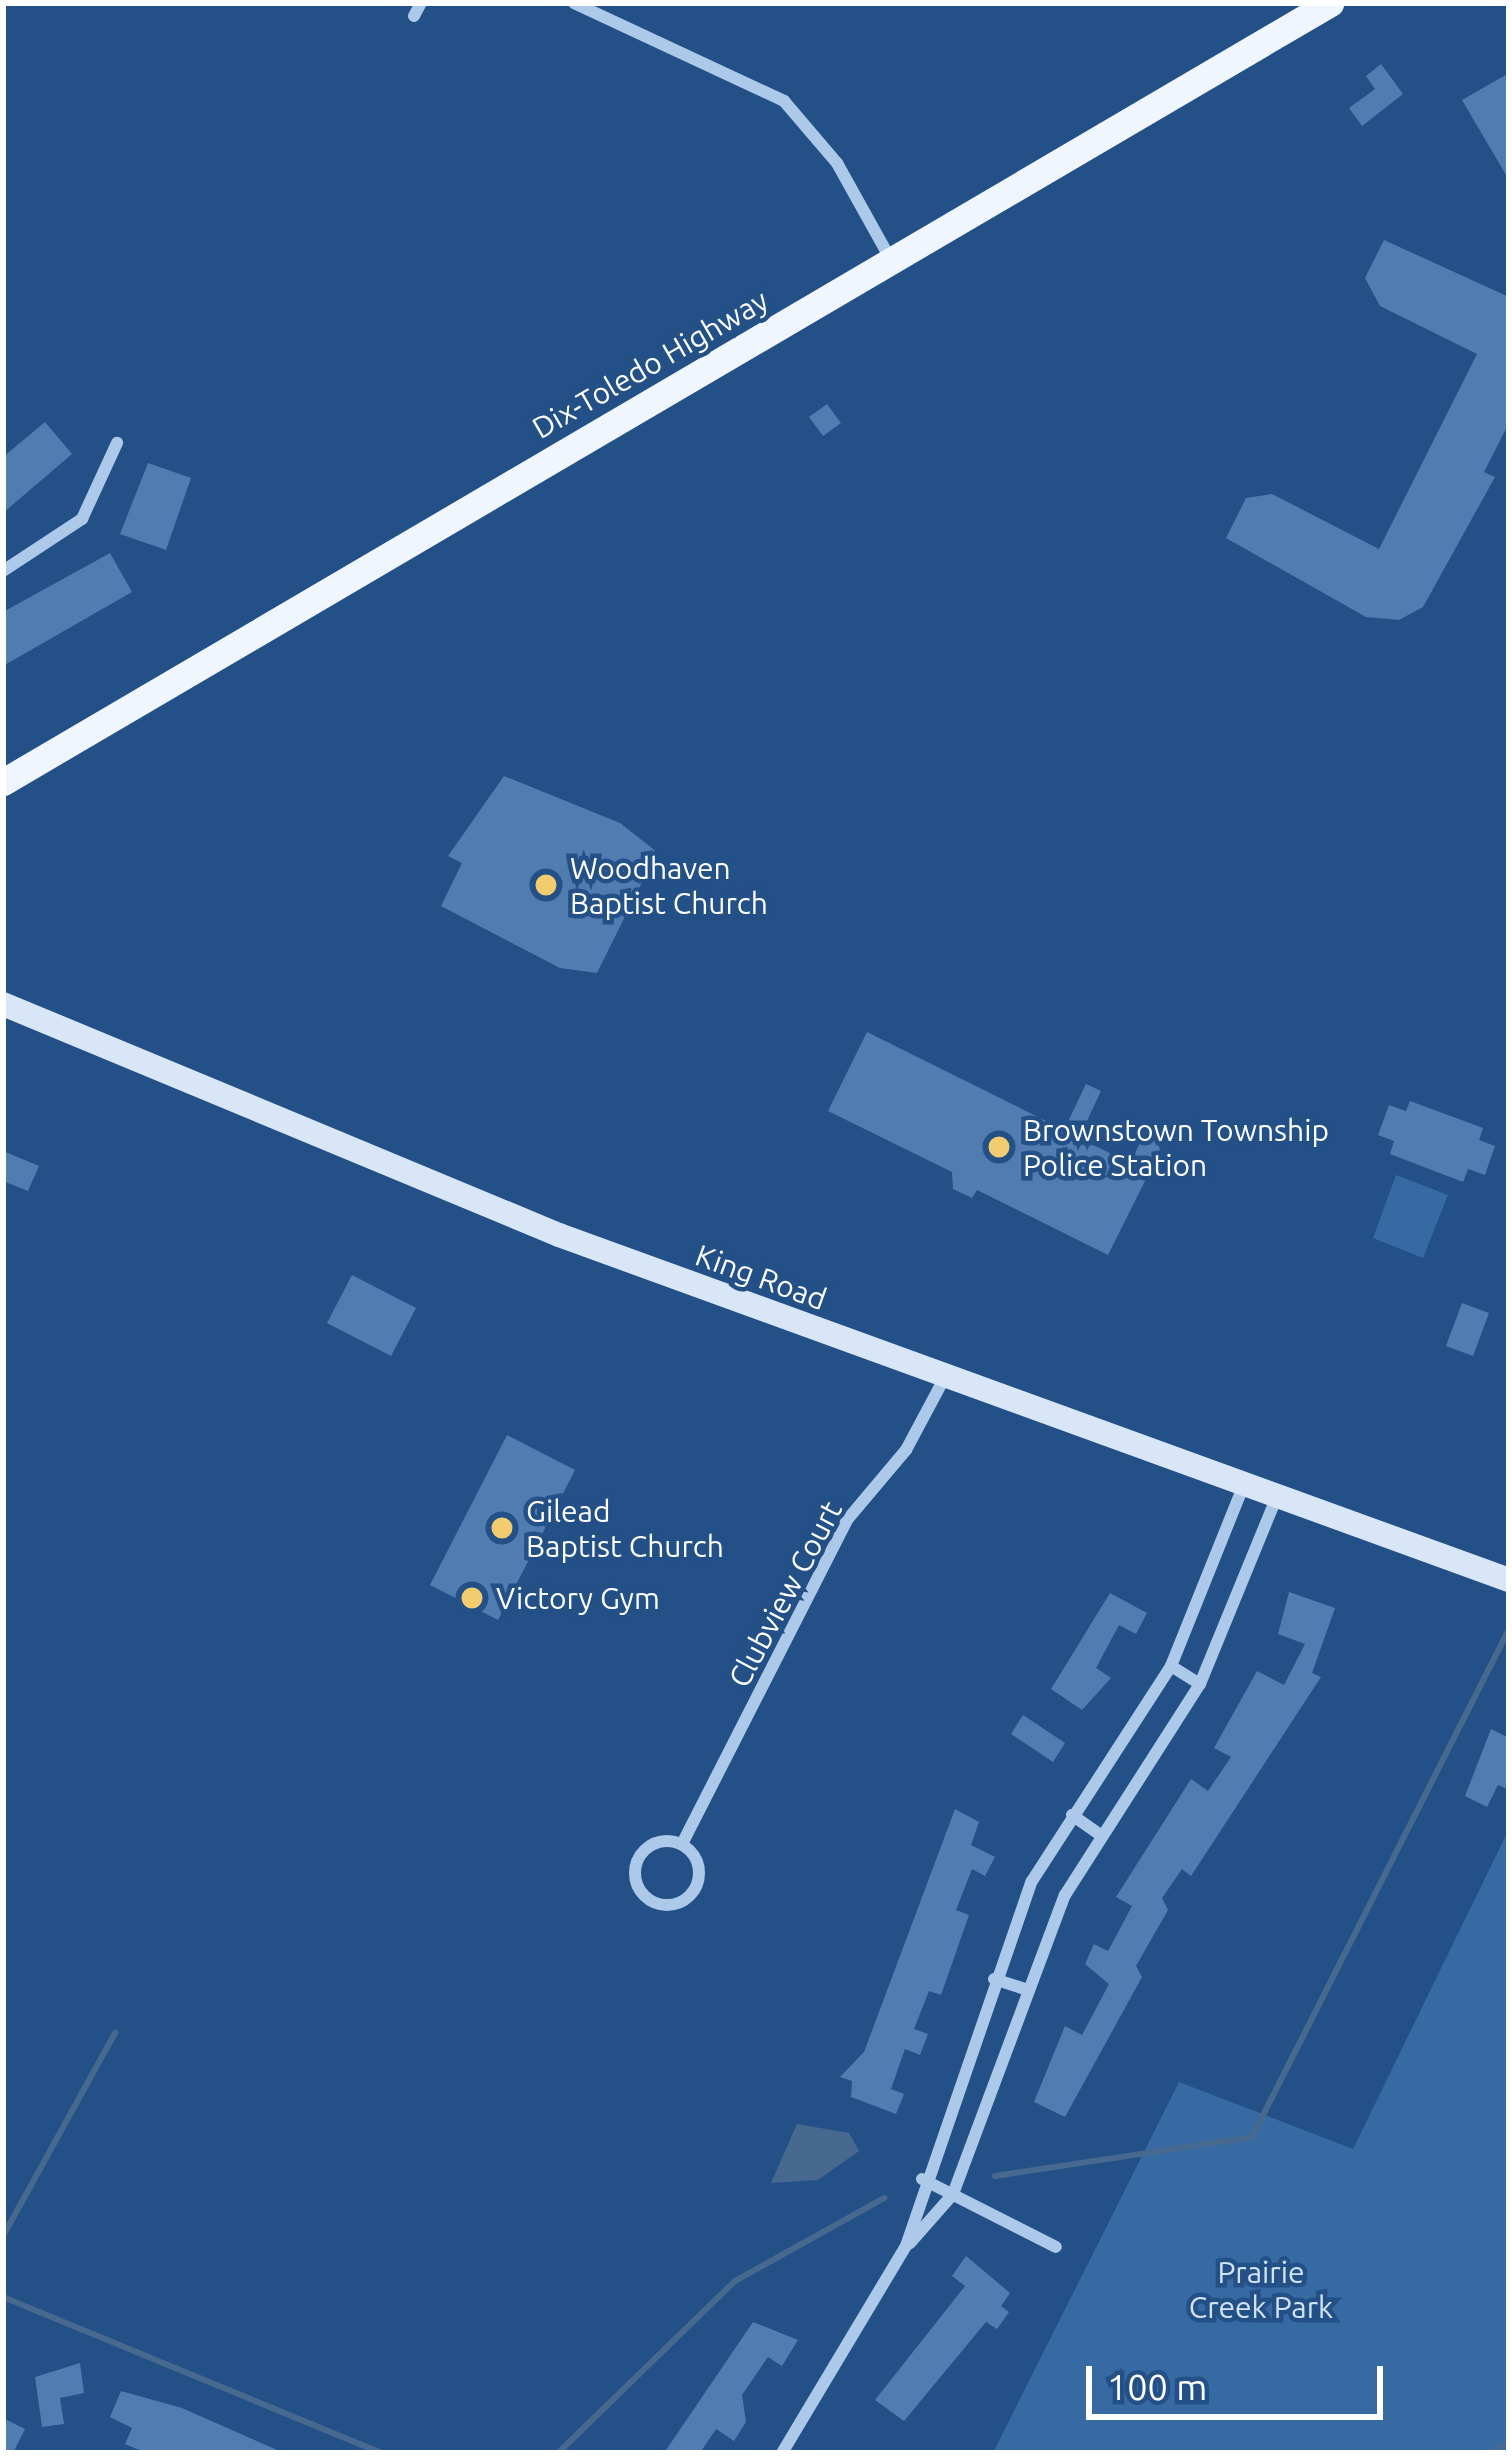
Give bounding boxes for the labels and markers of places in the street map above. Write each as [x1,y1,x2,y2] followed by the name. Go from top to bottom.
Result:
[570,850,768,920] place label: Woodhaven Baptist Church
[533,872,559,898] marker: Woodhaven Baptist Church
[1023,1112,1329,1182] place label: Brownstown Township Police Station
[986,1134,1012,1160] marker: Brownstown Township Police Station
[526,1493,724,1564] place label: Gilead Baptist Church
[489,1515,515,1541] marker: Gilead Baptist Church
[496,1580,660,1616] place label: Victory Gym
[459,1585,485,1611] marker: Victory Gym

